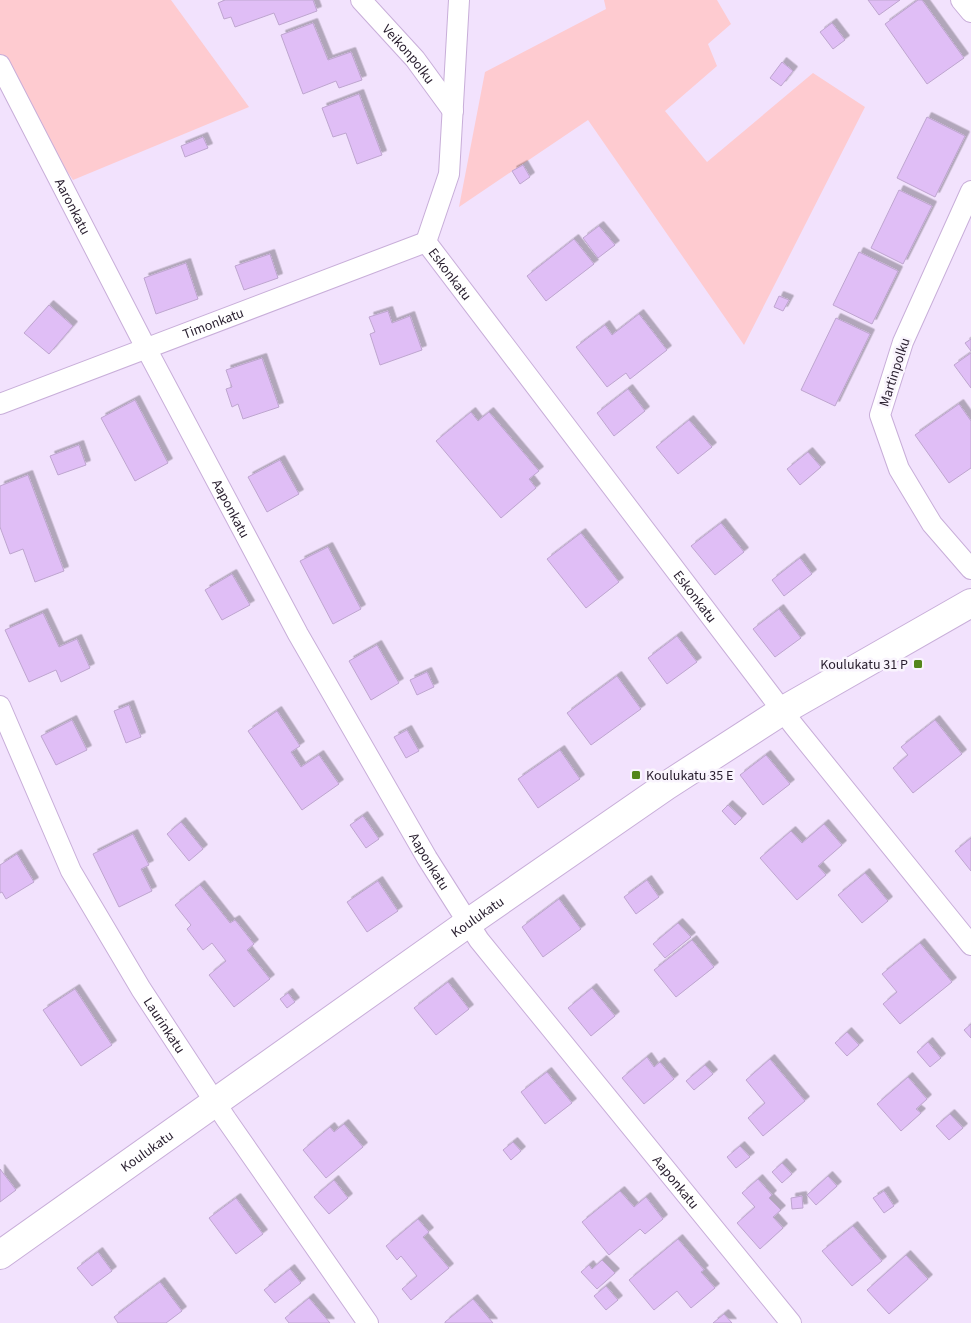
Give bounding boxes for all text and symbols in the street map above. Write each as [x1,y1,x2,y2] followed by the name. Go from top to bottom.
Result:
[377,20,439,88] street label: Veikonpolku
[49,175,95,238] street label: Aaronkatu
[423,244,476,305] street label: Eskonkatu
[180,303,247,345] street label: Timonkatu
[874,335,915,409] street label: Martinpolku
[206,476,254,542] street label: Aaponkatu
[668,566,721,627] street label: Eskonkatu
[820,655,908,675] place label: Koulukatu 31 P
[912,658,924,670] marker: Koulukatu 31 P
[646,766,733,786] place label: Koulukatu 35 E
[630,769,642,781] marker: Koulukatu 35 E
[404,829,454,894] street label: Aaponkatu
[447,892,508,943] street label: Koulukatu
[138,994,190,1058] street label: Laurinkatu
[117,1126,178,1177] street label: Koulukatu
[647,1151,703,1214] street label: Aaponkatu

